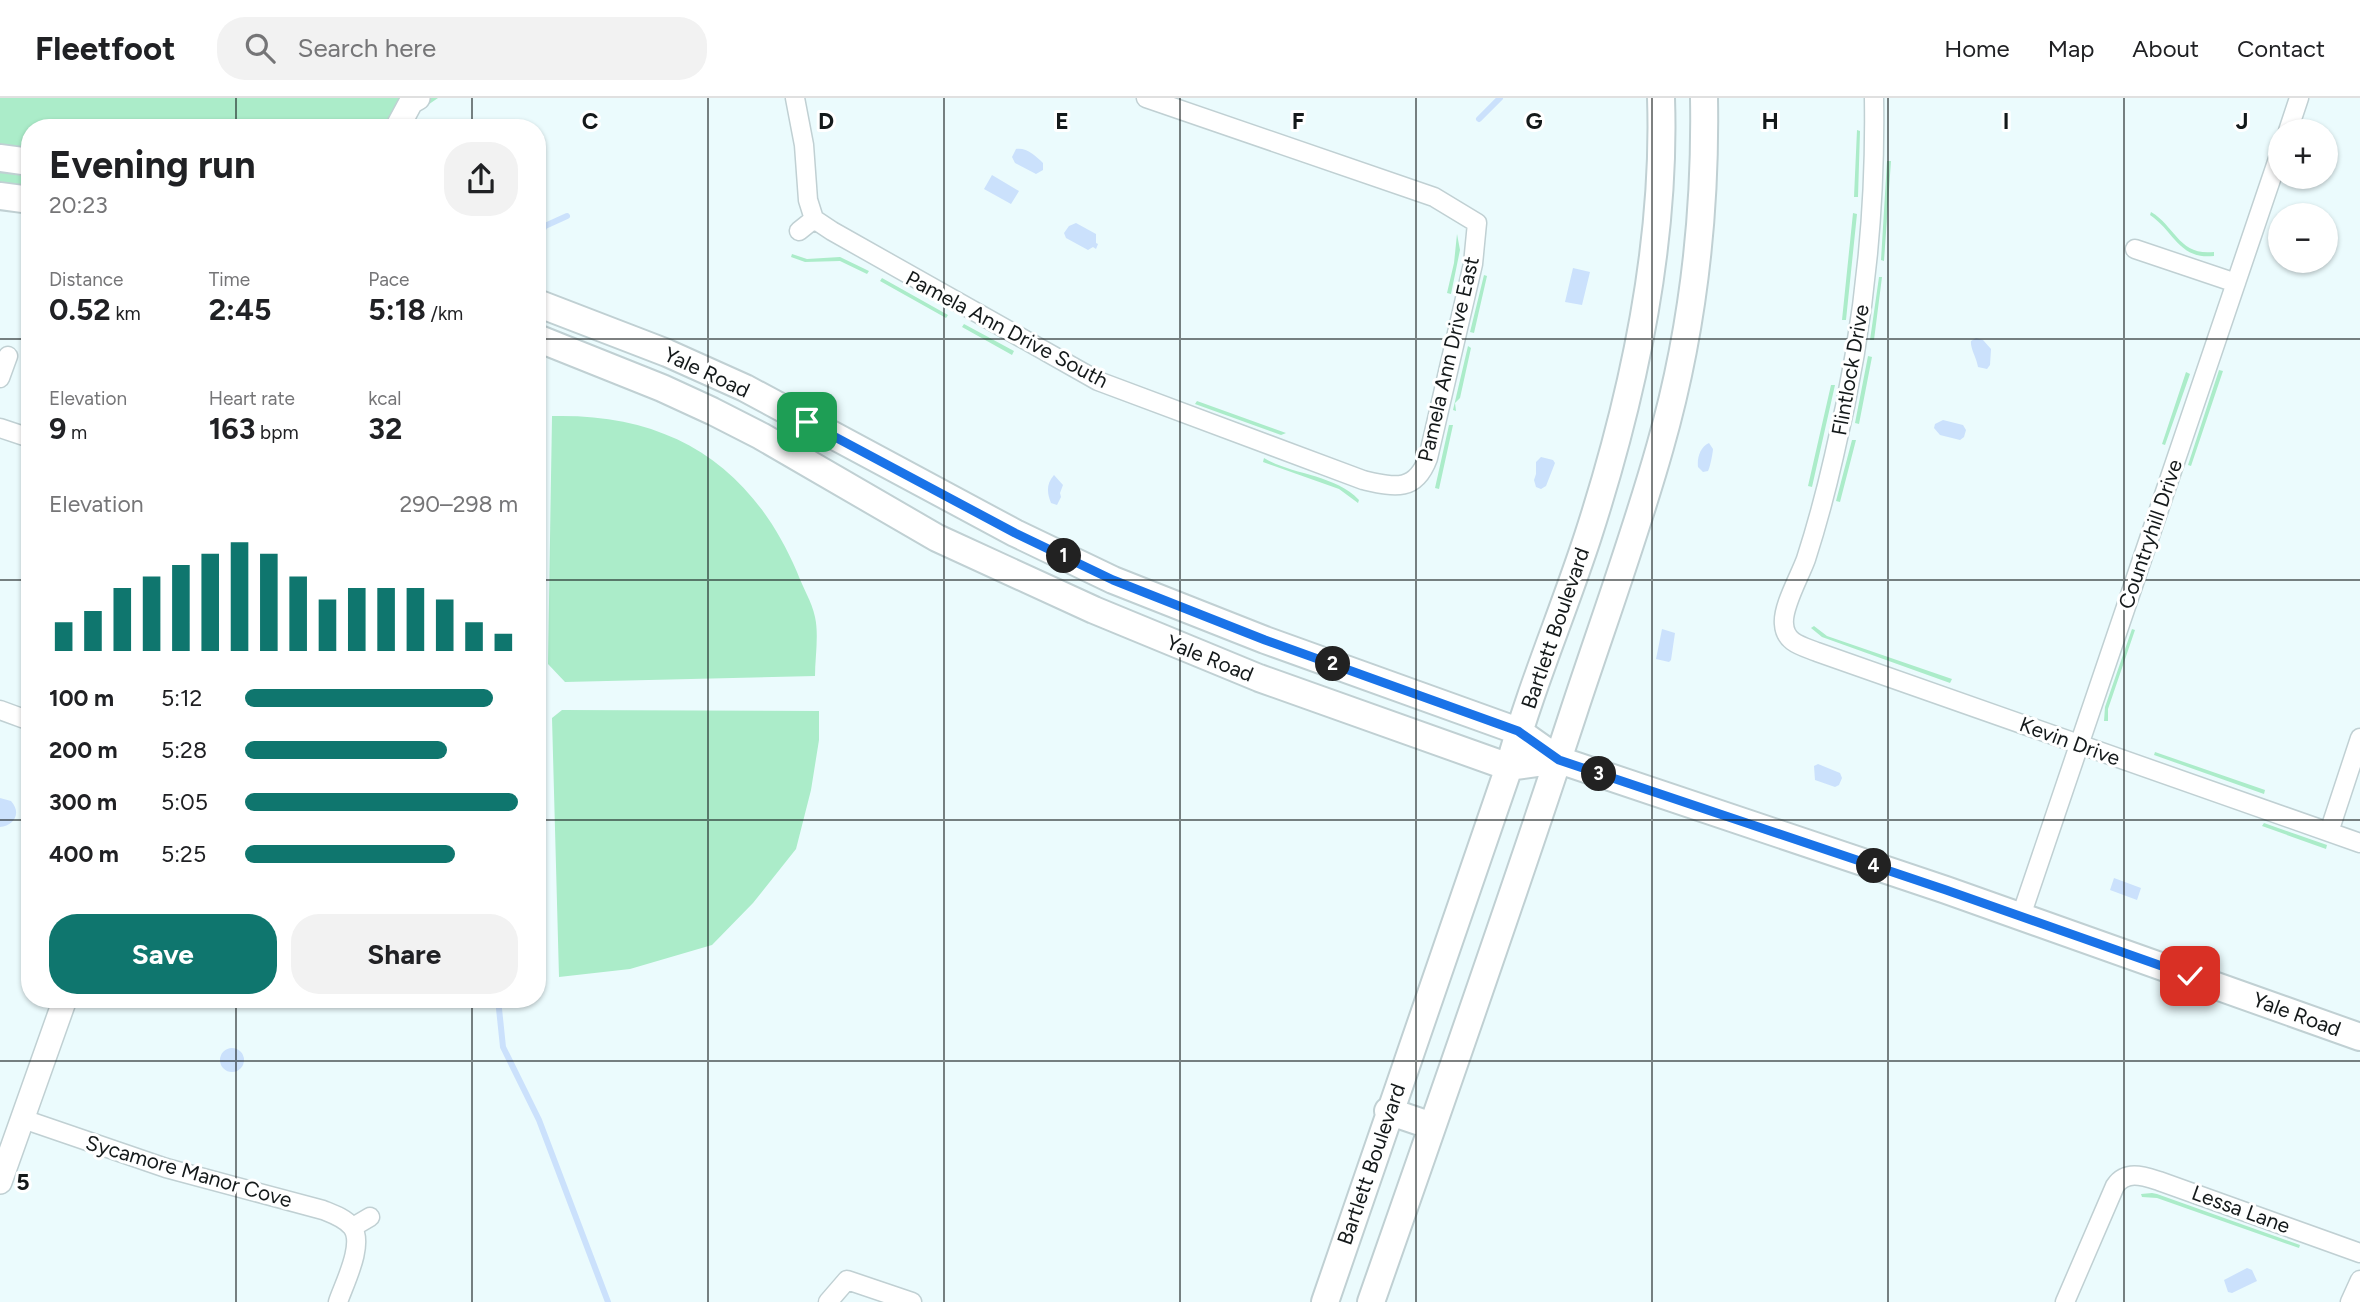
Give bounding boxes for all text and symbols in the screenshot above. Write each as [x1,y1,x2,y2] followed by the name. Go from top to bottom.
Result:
[217,17,707,80] search box
[35,29,175,68] text: Fleetfoot
[241,29,279,67] icon: search
[297,32,436,64] text: Search here
[1944,34,2010,63] text: Home
[2048,34,2094,63] text: Map
[2132,34,2199,63] text: About
[2237,34,2325,63] text: Contact
[582,107,599,135] text: C
[818,107,834,135] text: D
[1055,107,1069,135] text: E
[1292,107,1305,135] text: F
[1525,107,1543,135] text: G
[1761,107,1779,135] text: H
[2003,107,2009,135] text: I
[2236,107,2248,135] text: J
[2268,119,2338,273] map controls
[2268,119,2338,189] button: +
[49,142,256,188] text: Evening run
[444,142,518,216] button: share
[49,191,108,219] text: 20:23
[2268,203,2338,273] button: −
[1412,254,1484,464] street label: Pamela Ann Drive East
[902,265,1112,393] street label: Pamela Ann Drive South
[49,268,123,291] text: Distance
[209,268,250,291] text: Time
[368,268,409,291] text: Pace
[49,291,111,328] text: 0.52
[209,291,271,328] text: 2:45
[368,291,426,328] text: 5:18
[111,302,141,325] text: km
[426,302,463,325] text: /km
[1826,303,1874,437] street label: Flintlock Drive
[660,341,754,403] street label: Yale Road
[49,387,127,410] text: Elevation
[209,387,295,410] text: Heart rate
[368,387,402,410] text: kcal
[777,392,837,452] pin
[788,403,826,441] icon: arrive
[49,410,66,447] text: 9
[209,410,255,447] text: 163
[368,410,402,447] text: 32
[66,421,87,444] text: m
[255,421,299,444] text: bpm
[2113,456,2187,612] street label: Countryhill Drive
[49,490,144,518] text: Elevation
[399,490,518,518] text: 290–298 m
[1046,538,1082,574] pin: 1
[1059,544,1068,567] text: 1
[1516,544,1594,712] street label: Bartlett Boulevard
[1163,629,1257,687] street label: Yale Road
[1316,646,1350,682] pin: 2
[1327,652,1338,675] text: 2
[49,684,114,712] text: 100 m
[161,684,202,712] text: 5:12
[2016,711,2124,771] street label: Kevin Drive
[49,736,118,764] text: 200 m
[161,736,207,764] text: 5:28
[1582,756,1616,792] pin: 3
[1593,762,1604,785] text: 3
[49,788,117,816] text: 300 m
[161,788,208,816] text: 5:05
[49,840,119,868] text: 400 m
[161,840,206,868] text: 5:25
[1856,848,1892,884] pin: 4
[1867,854,1880,877] text: 4
[49,914,277,994] button: Save
[291,914,518,994] button: Share
[2160,946,2220,1006] pin
[2171,957,2209,995] icon: check
[2250,987,2344,1041] street label: Yale Road
[1332,1080,1410,1248] street label: Bartlett Boulevard
[83,1130,295,1212] street label: Sycamore Manor Cove
[16,1168,30,1196] text: 5
[2188,1180,2294,1238] street label: Lessa Lane

